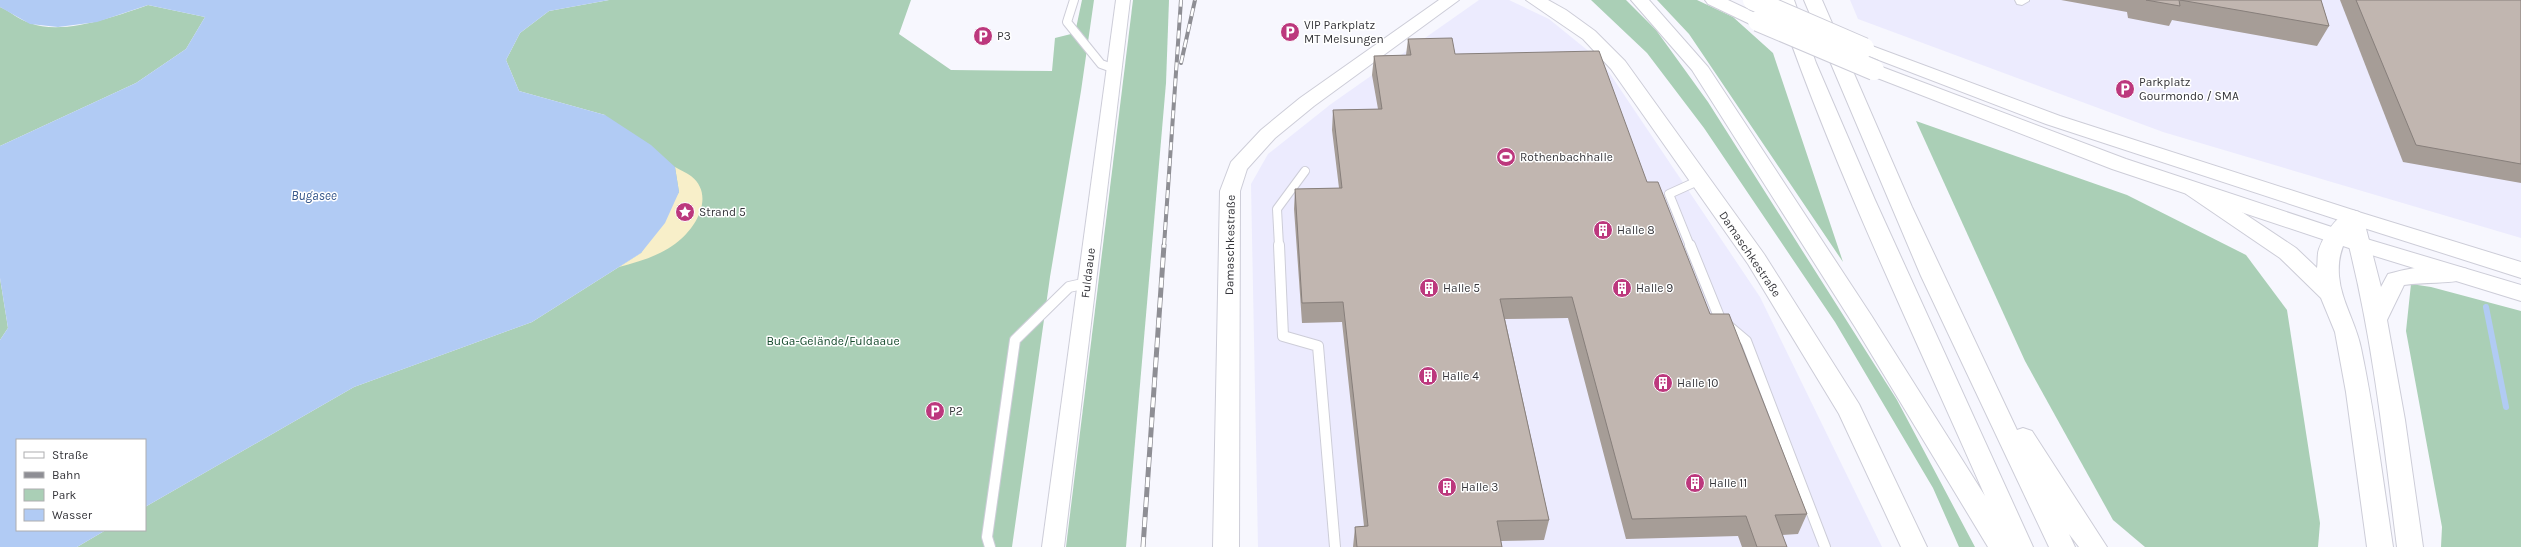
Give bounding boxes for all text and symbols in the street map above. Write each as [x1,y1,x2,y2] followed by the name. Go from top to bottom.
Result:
[1304,18,1384,46] place label: VIP Parkplatz MT Melsungen
[1279,21,1301,43] parking icon: VIP Parkplatz MT Melsungen
[972,25,994,47] parking icon: P3
[997,29,1011,43] place label: P3
[2139,75,2239,103] place label: Parkplatz Gourmondo / SMA
[2114,78,2136,100] parking icon: Parkplatz Gourmondo / SMA
[1495,146,1517,168] sports icon: Rothenbachhalle
[1520,150,1613,164] place label: Rothenbachhalle
[291,188,337,203] water label: Bugasee
[1222,195,1238,295] street label: Damaschkestraße
[674,201,696,223] place icon: Strand 5
[699,205,746,219] place label: Strand 5
[1716,209,1784,299] street label: Damaschkestraße
[1592,219,1614,241] building icon: Halle 8
[1617,223,1655,237] place label: Halle 8
[1078,247,1098,299] street label: Fuldaaue
[1418,277,1440,299] building icon: Halle 5
[1611,277,1633,299] building icon: Halle 9
[1443,281,1480,295] place label: Halle 5
[1636,281,1673,295] place label: Halle 9
[766,334,900,348] park label: BuGa-Gelände/Fuldaaue
[1417,365,1439,387] building icon: Halle 4
[1442,369,1479,383] place label: Halle 4
[1652,372,1674,394] building icon: Halle 10
[1677,376,1718,390] place label: Halle 10
[924,400,946,422] parking icon: P2
[949,404,963,418] place label: P2
[16,439,146,531] legend
[52,448,88,462] text: Straße
[52,468,81,482] text: Bahn
[1684,472,1706,494] building icon: Halle 11
[1436,476,1458,498] building icon: Halle 3
[1709,476,1747,490] place label: Halle 11
[1461,480,1498,494] place label: Halle 3
[52,488,77,502] text: Park
[52,508,93,522] text: Wasser

